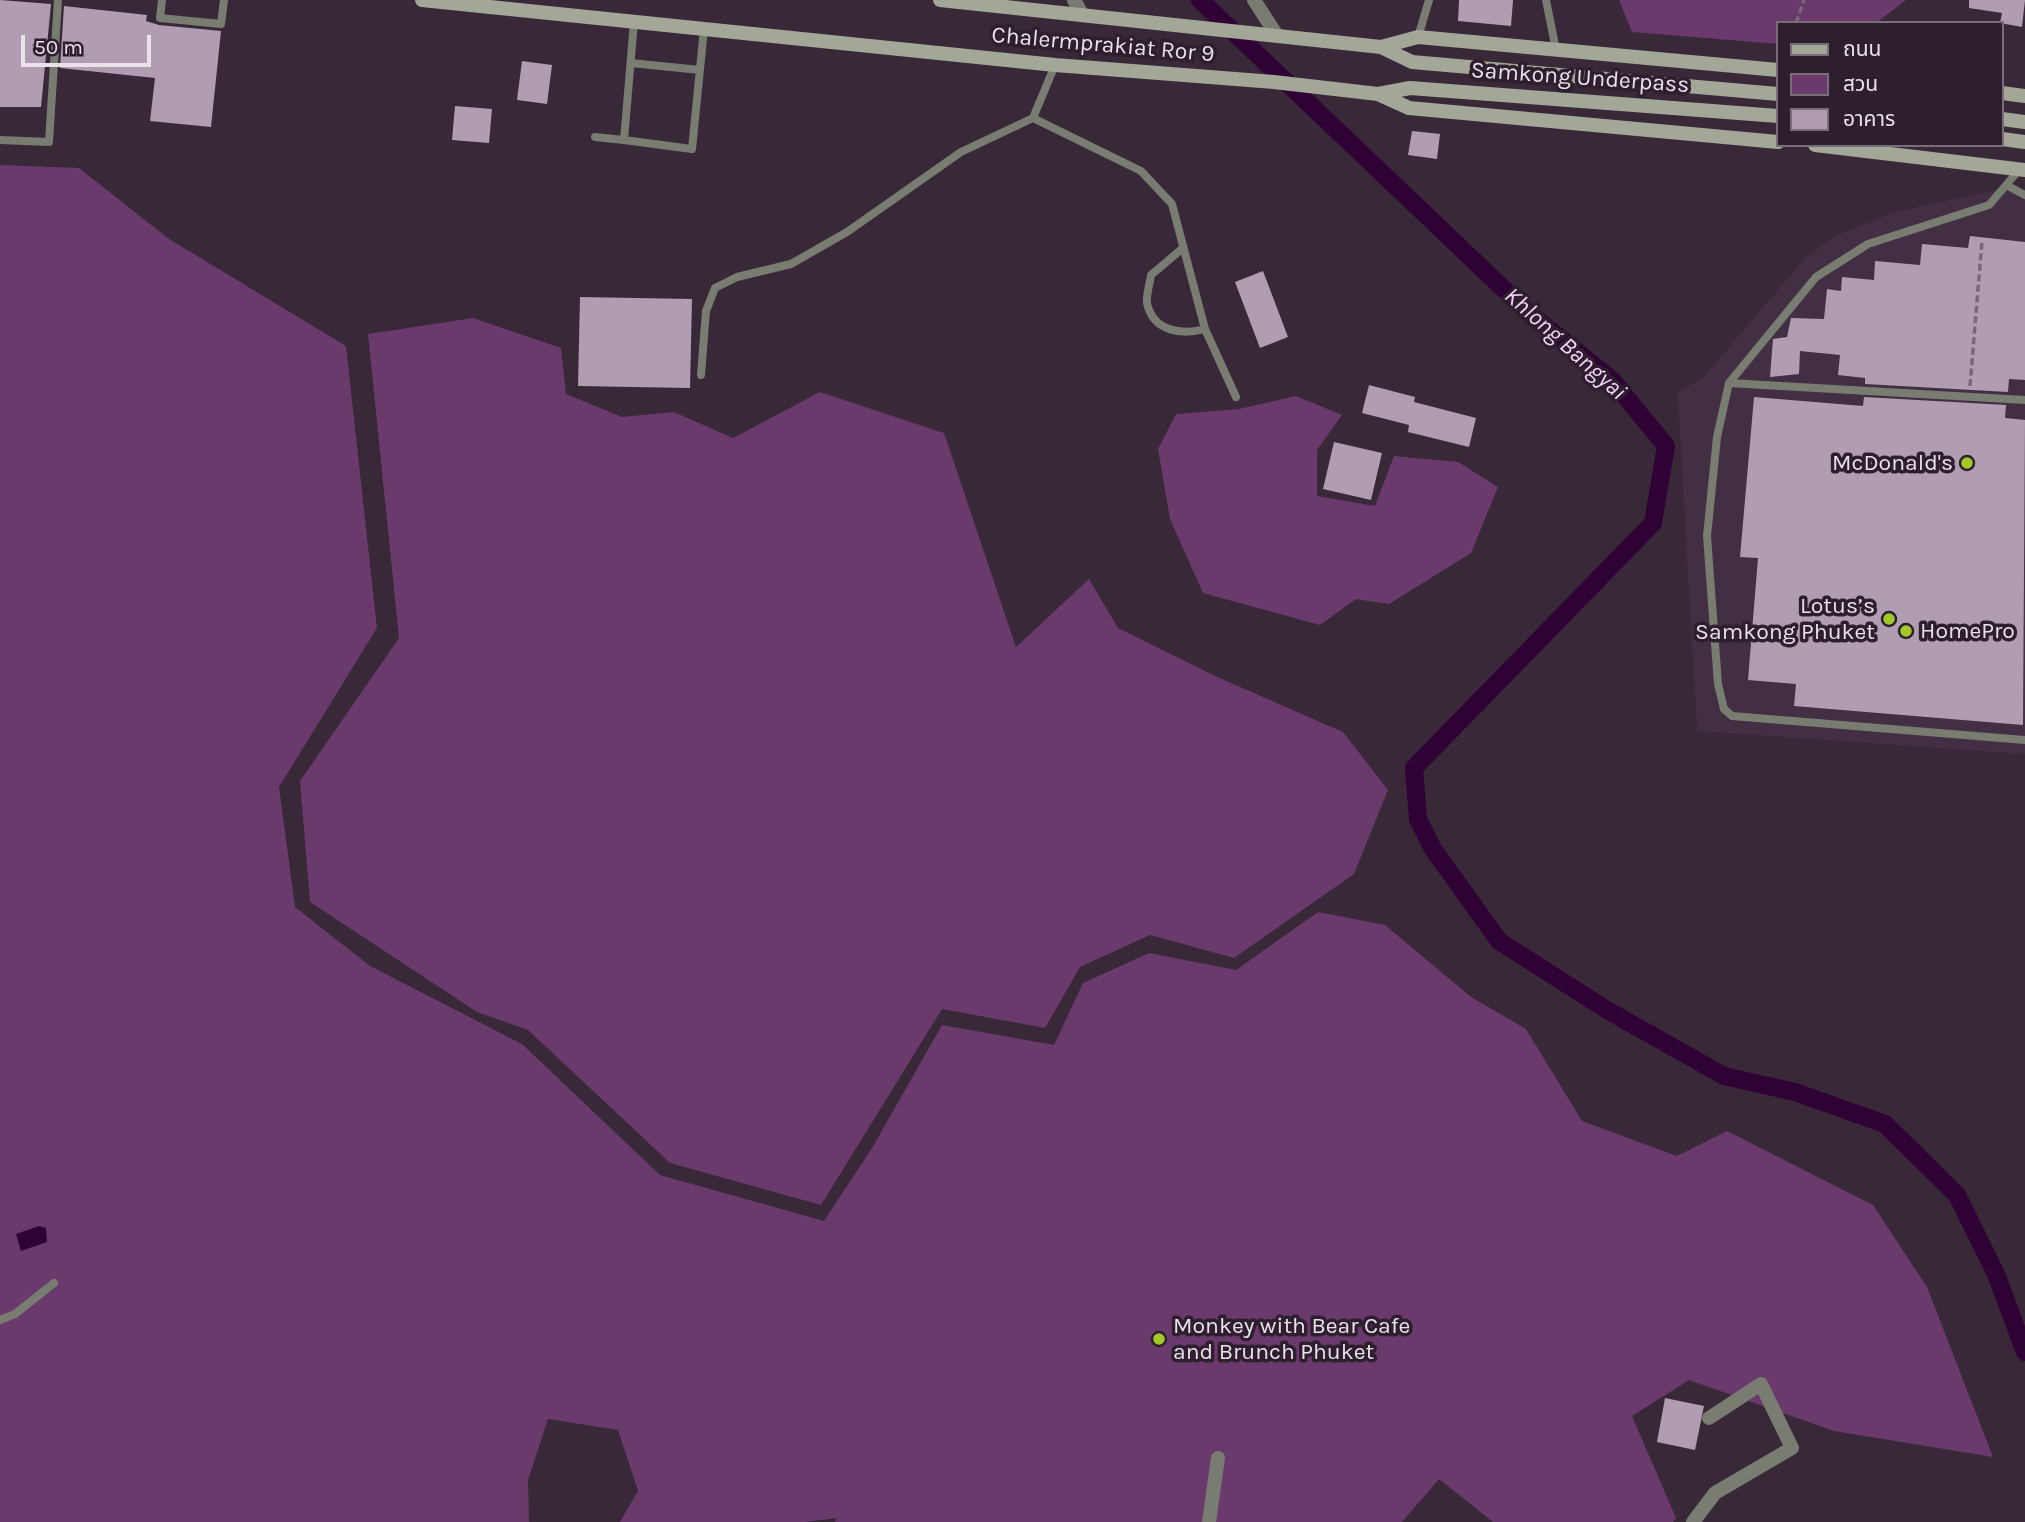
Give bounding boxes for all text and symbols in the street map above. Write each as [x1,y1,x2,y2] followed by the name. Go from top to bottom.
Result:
[24,21,154,65] scale bar
[1776,21,2004,147] legend
[990,22,1216,68] street label: Chalermprakiat Ror 9
[34,35,83,59] text: 50 m
[1843,37,1881,61] text: ถนน
[1470,57,1690,99] street label: Samkong Underpass
[1843,72,1878,96] text: สวน
[1843,107,1895,131] text: อาคาร
[1498,282,1632,406] water label: Khlong Bangyai
[1832,449,1953,477] place label: McDonald's
[1959,455,1975,471] marker: McDonald's
[1695,592,1875,646] place label: Lotus’s Samkong Phuket
[1881,611,1897,627] marker: Lotus’s Samkong Phuket
[1920,617,2015,645] place label: HomePro
[1898,623,1914,639] marker: HomePro
[1173,1312,1410,1366] place label: Monkey with Bear Cafe and Brunch Phuket
[1151,1331,1167,1347] marker: Monkey with Bear Cafe and Brunch Phuket

